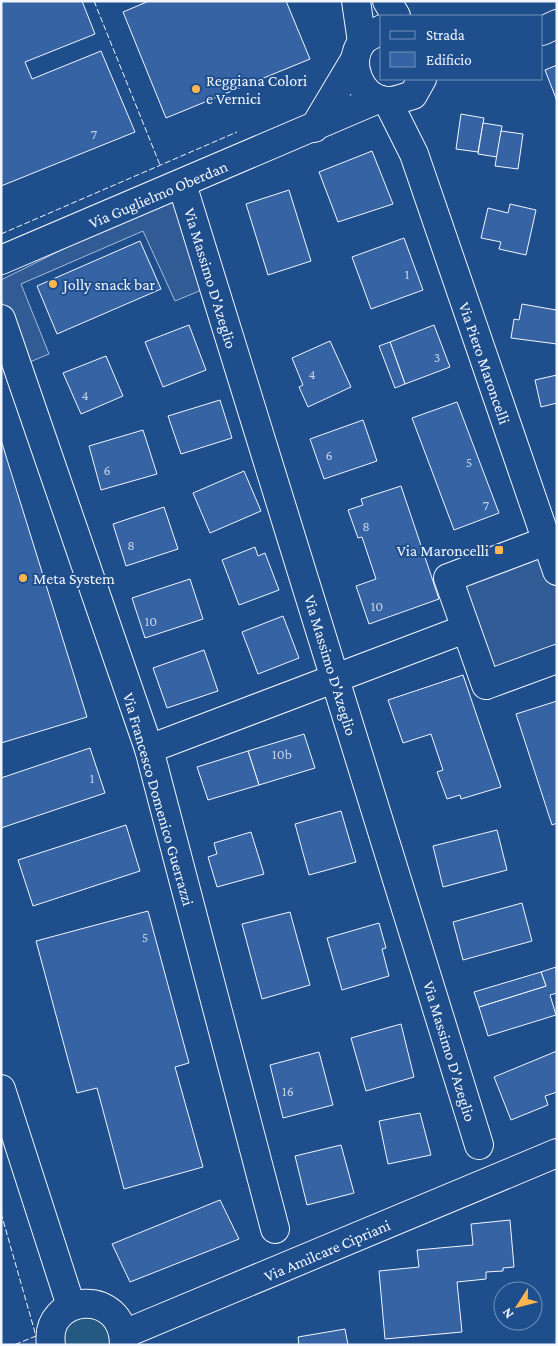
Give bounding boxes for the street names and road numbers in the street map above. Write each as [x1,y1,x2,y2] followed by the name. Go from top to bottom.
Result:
[86,157,231,232] street label: Via Guglielmo Oberdan
[180,206,240,351] street label: Via Massimo D'Azeglio
[456,300,513,426] street label: Via Piero Maroncelli
[300,593,360,738] street label: Via Massimo D'Azeglio
[120,691,197,908] street label: Via Francesco Domenico Guerrazzi
[419,979,479,1124] street label: Via Massimo D'Azeglio
[262,1216,393,1286] street label: Via Amilcare Cipriani

